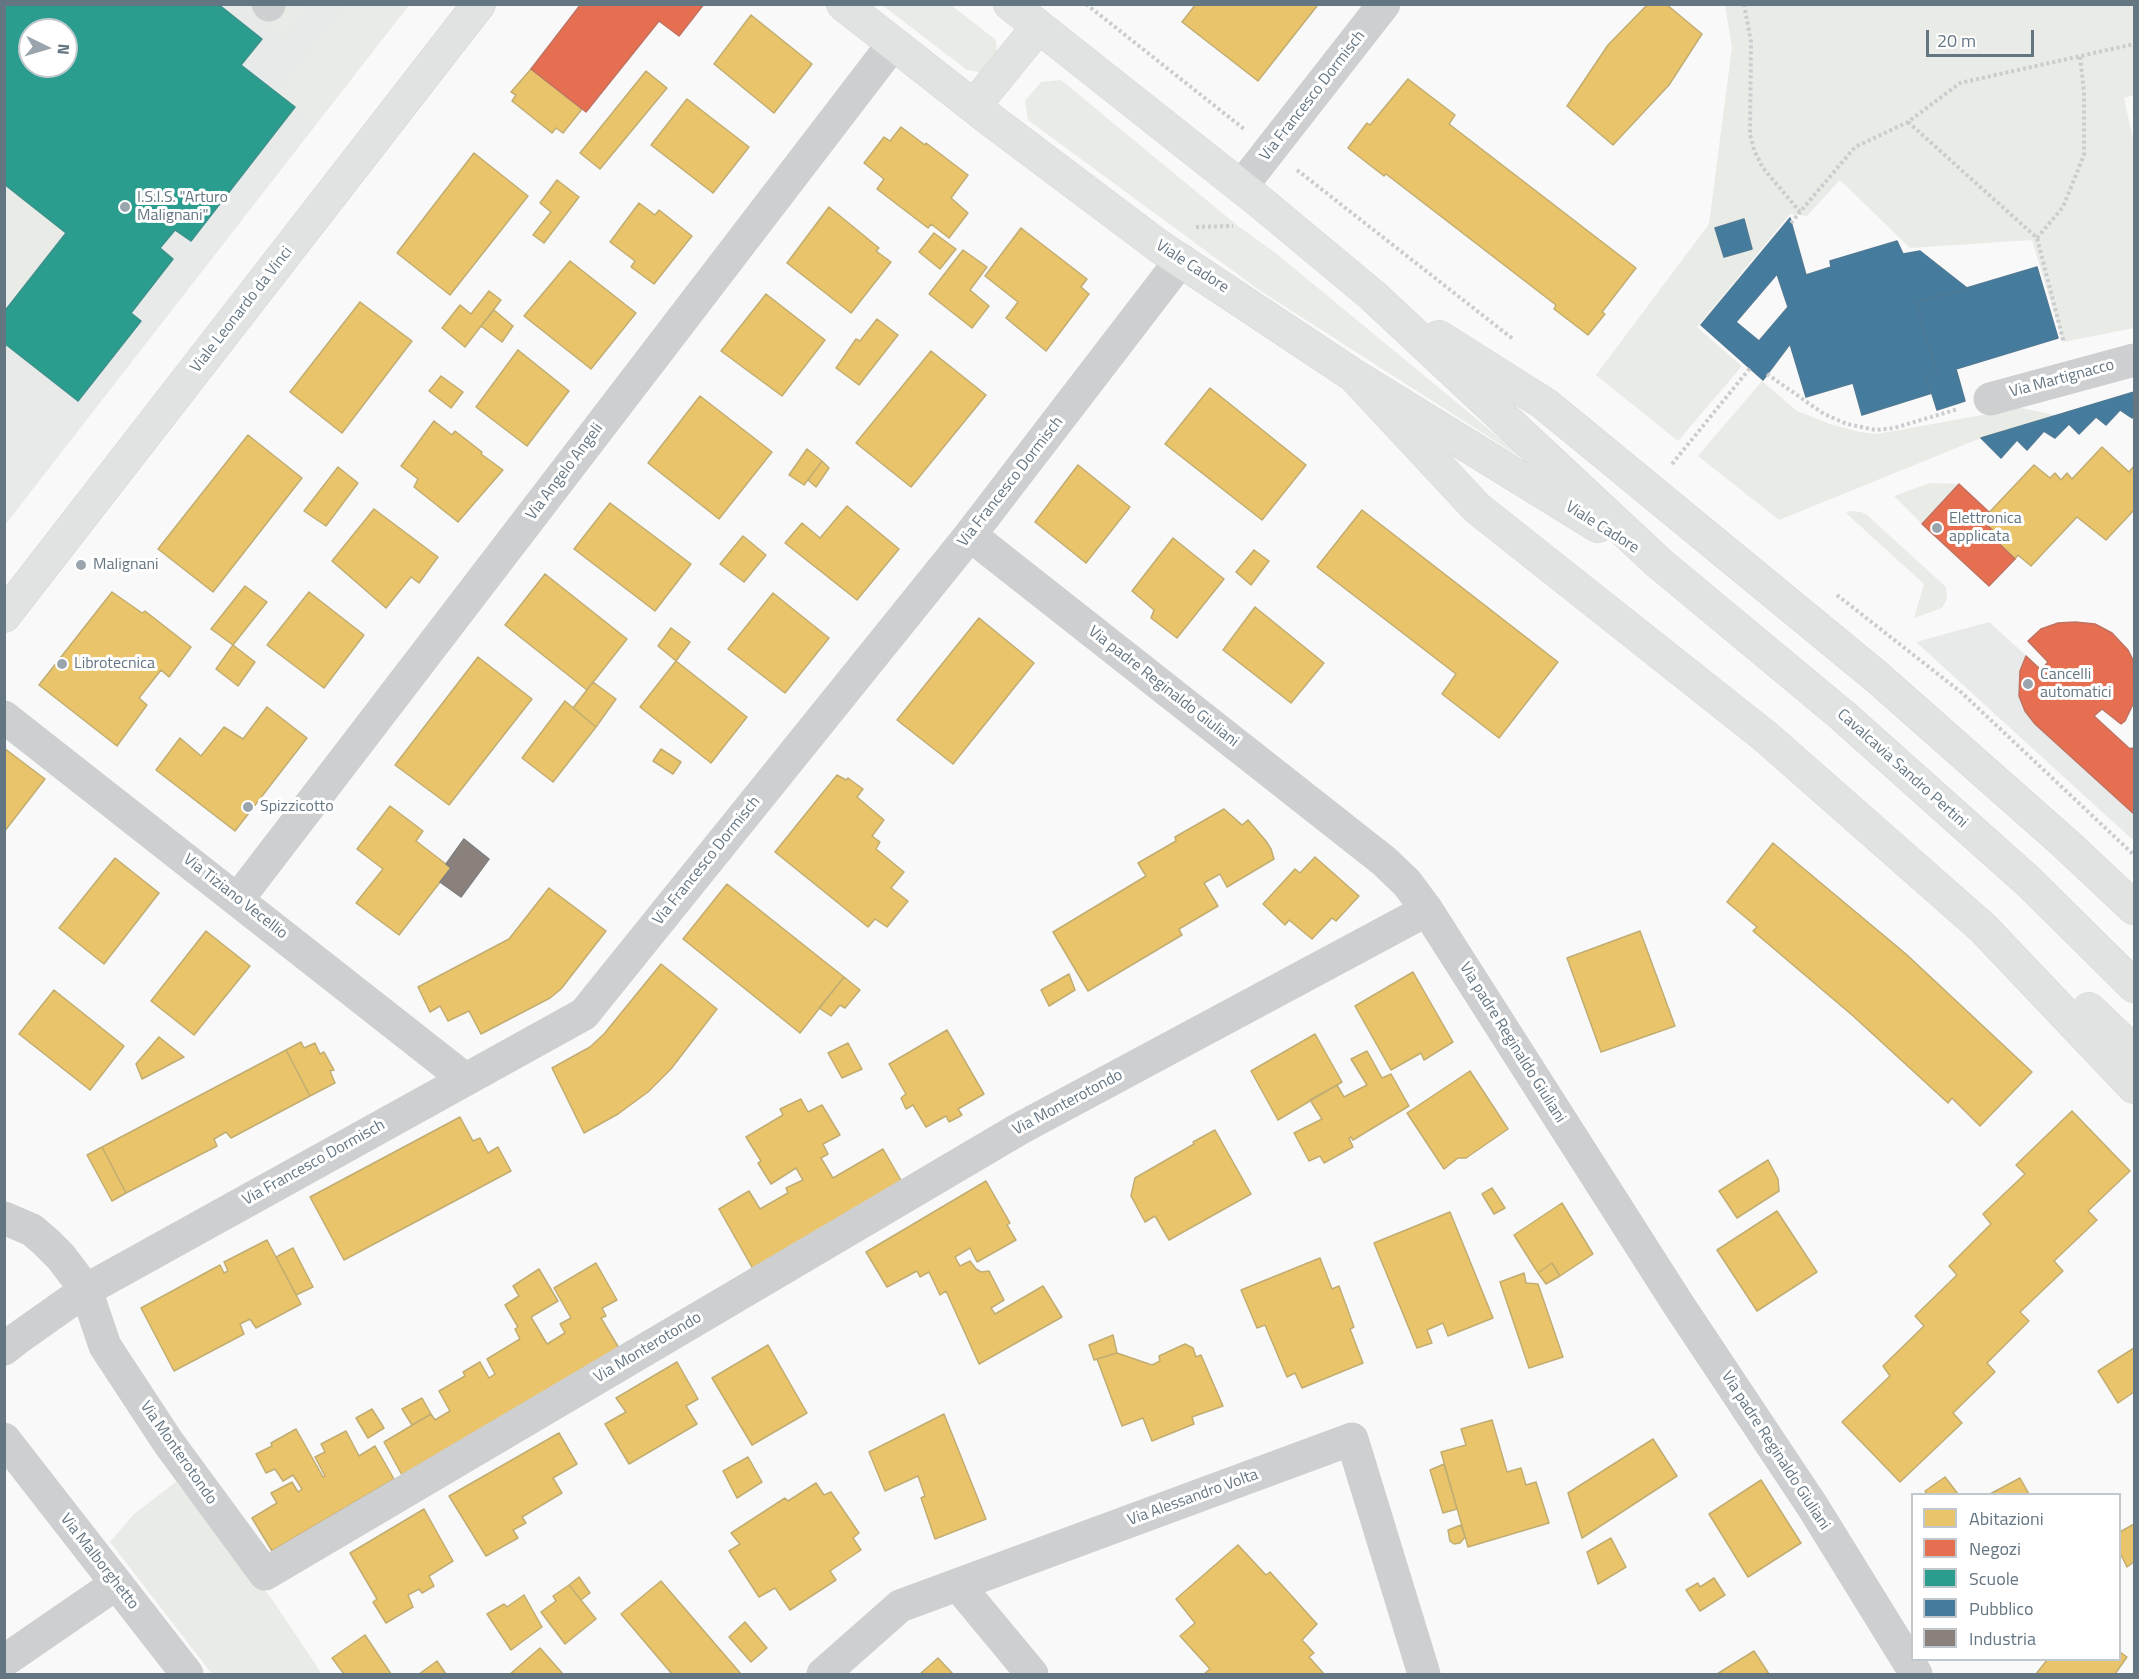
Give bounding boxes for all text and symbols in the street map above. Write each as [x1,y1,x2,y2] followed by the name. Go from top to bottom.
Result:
[18,18,78,78] north arrow
[1929,18,2037,56] scale bar
[1256,27,1370,165] street label: Via Francesco Dormisch
[1937,27,1976,54] text: 20 m
[52,43,76,56] text: N
[137,188,228,226] place label: I.S.I.S. "Arturo Malignani"
[118,200,132,214] marker: I.S.I.S. "Arturo Malignani"
[1152,236,1232,298] street label: Viale Cadore
[187,243,297,377] street label: Viale Leonardo da Vinci
[2008,356,2116,402] street label: Via Martignacco
[954,413,1068,551] street label: Via Francesco Dormisch
[522,420,608,524] street label: Via Angelo Angeli
[1562,498,1642,558] street label: Viale Cadore
[1949,509,2022,547] place label: Elettronica applicata
[1930,521,1944,535] marker: Elettronica applicata
[93,555,159,575] place label: Malignani
[74,558,88,572] marker: Malignani
[1084,622,1242,752] street label: Via padre Reginaldo Giuliani
[74,654,155,674] place label: Librotecnica
[55,657,69,671] marker: Librotecnica
[2040,665,2112,703] place label: Cancelli automatici
[2021,677,2035,691] marker: Cancelli automatici
[1833,705,1971,833] street label: Cavalcavia Sandro Pertini
[649,793,765,929] street label: Via Francesco Dormisch
[260,797,334,817] place label: Spizzicotto
[241,800,255,814] marker: Spizzicotto
[179,850,291,944] street label: Via Tiziano Vecellio
[1455,959,1569,1127] street label: Via padre Reginaldo Giuliani
[1010,1066,1126,1140] street label: Via Monterotondo
[239,1116,389,1210] street label: Via Francesco Dormisch
[591,1308,705,1388] street label: Via Monterotondo
[1716,1368,1834,1534] street label: Via padre Reginaldo Giuliani
[135,1398,221,1508] street label: Via Monterotondo
[1125,1465,1261,1531] street label: Via Alessandro Volta
[1911,1493,2121,1661] legend
[1969,1505,2044,1532] text: Abitazioni
[56,1510,142,1614] street label: Via Malborghetto
[1969,1535,2021,1562] text: Negozi
[1969,1565,2019,1592] text: Scuole
[1969,1595,2034,1622] text: Pubblico
[1969,1625,2036,1652] text: Industria

